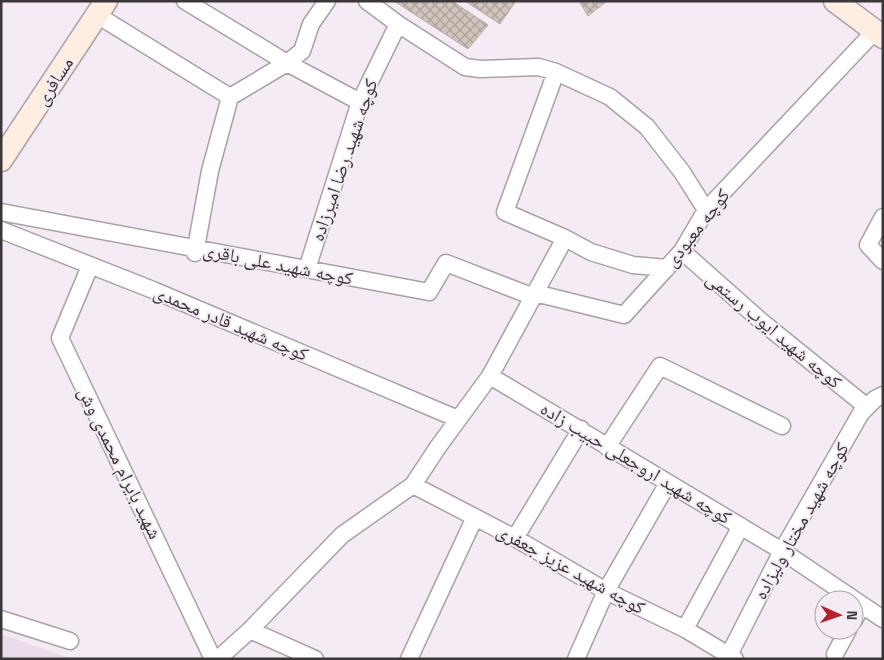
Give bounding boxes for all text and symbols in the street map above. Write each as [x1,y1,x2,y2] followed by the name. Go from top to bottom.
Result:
[29,52,79,110] street label: مسافری
[305,75,384,244] street label: کوچه شهید رضا امیرزاده
[659,184,736,272] street label: کوچه معبودی
[201,237,355,291] street label: کوچه شهید علی باقری
[701,266,847,394] street label: کوچه شهید ایوب رستمی
[150,279,312,367] street label: کوچه شهید قادر محمدی
[71,383,168,544] street label: شهید بایرام محمدی وش
[536,396,736,530] street label: کوچه شهید اروجعلی حبیب زاده
[748,438,855,604] street label: کوچه شهید مختار ولیزاده
[492,518,650,620] street label: کوچه شهید عزیز جعفری
[814,590,864,640] north arrow
[843,610,861,620] text: N

